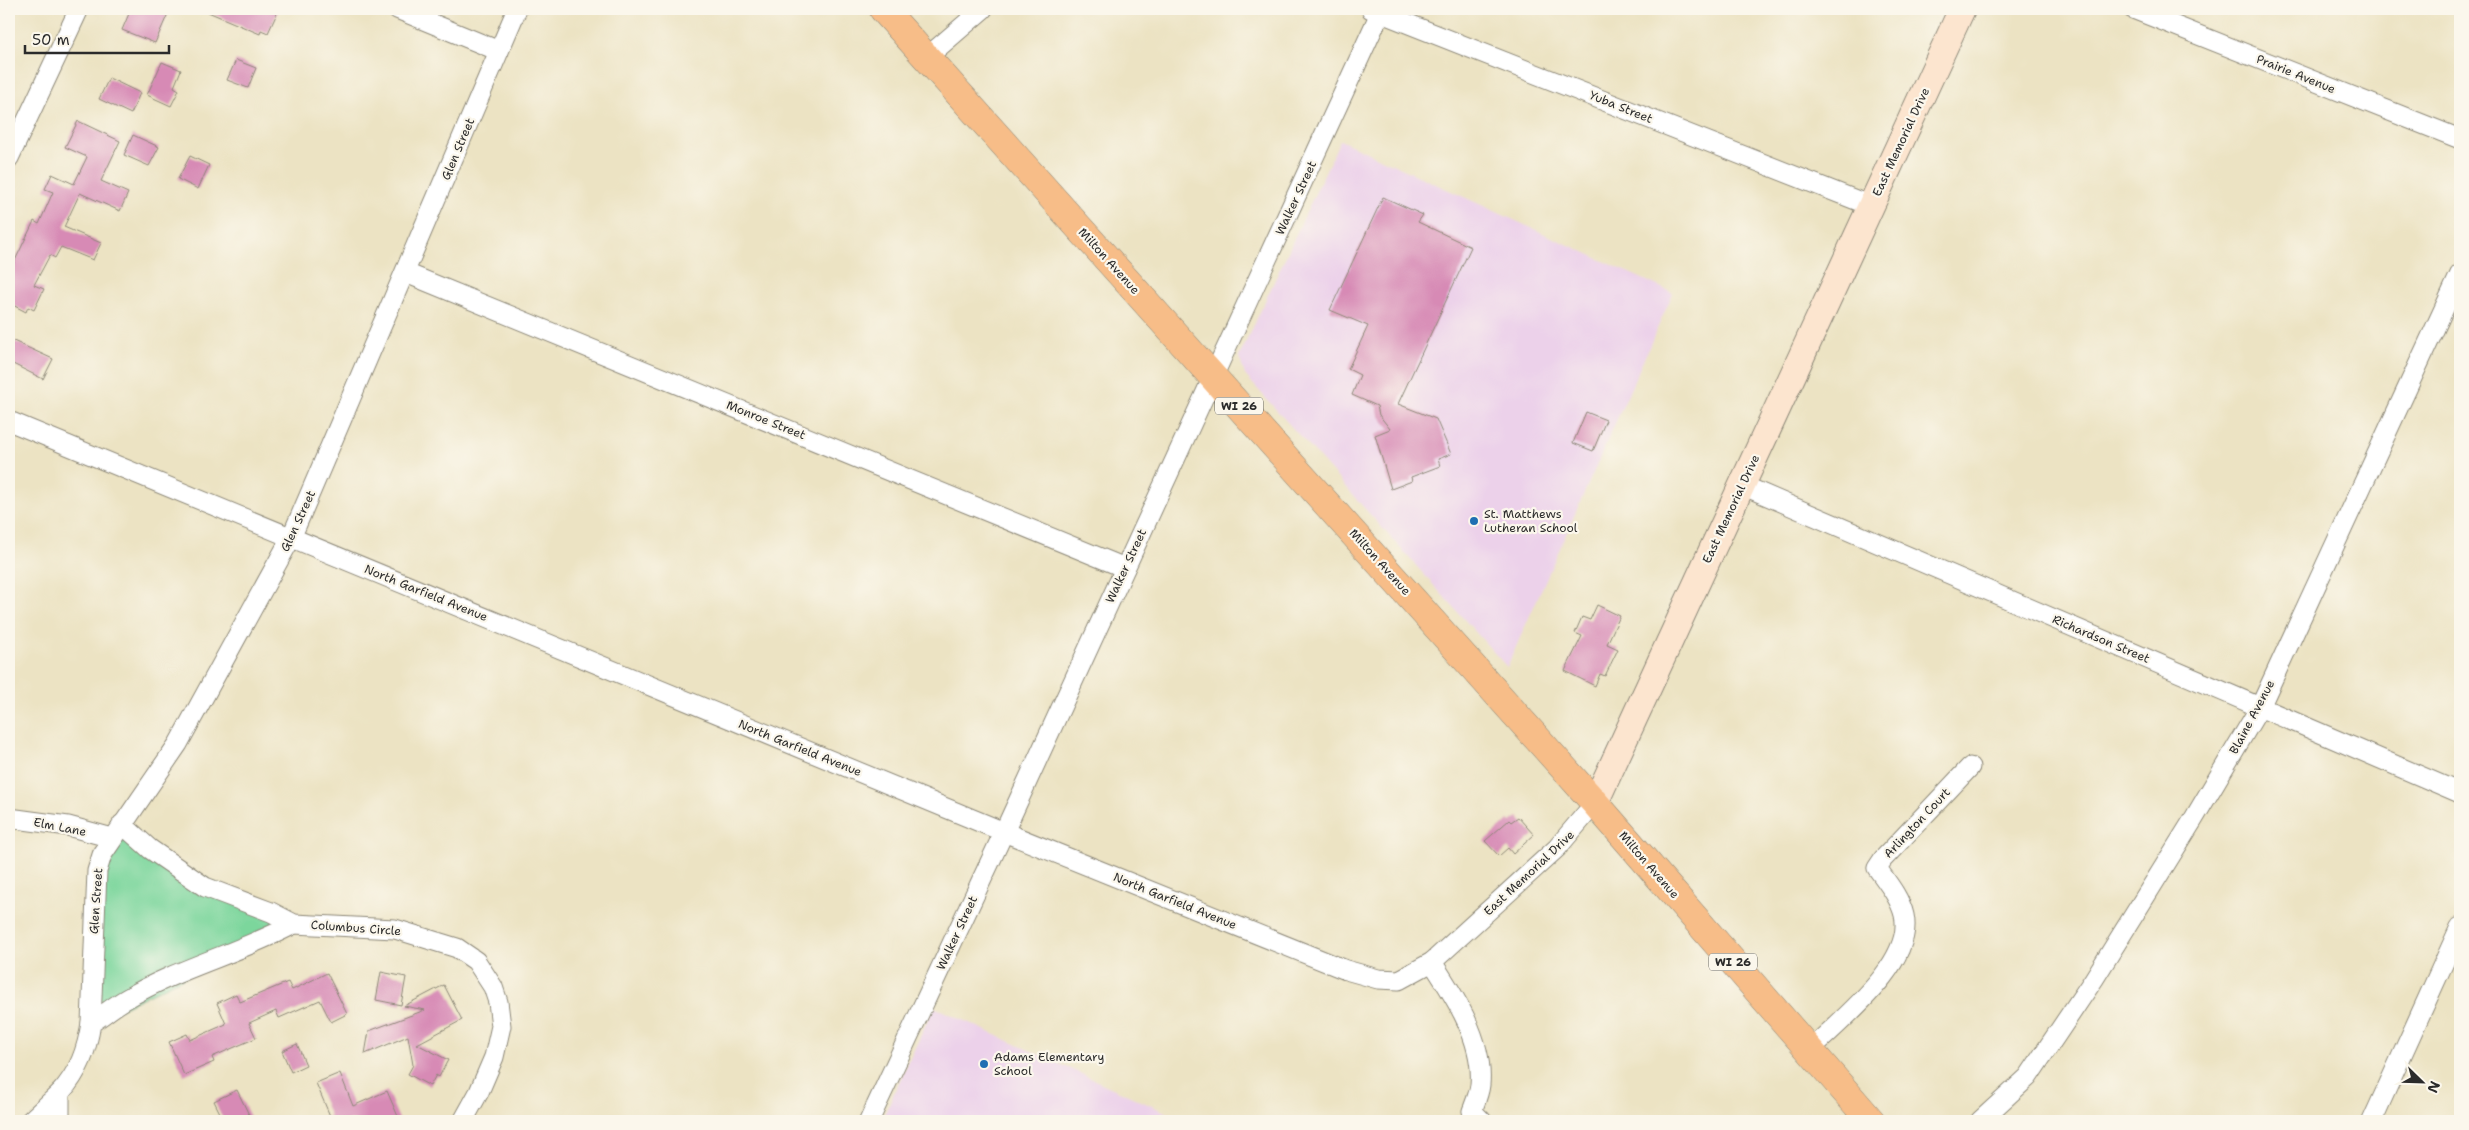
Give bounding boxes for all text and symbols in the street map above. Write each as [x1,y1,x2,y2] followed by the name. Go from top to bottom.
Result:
[25,22,169,54] scale bar
[32,30,70,50] text: 50 m
[2254,51,2338,97] street label: Prairie Avenue
[1869,85,1933,199] street label: East Memorial Drive
[1587,87,1655,127] street label: Yuba Street
[438,116,478,182] street label: Glen Street
[1272,158,1320,238] street label: Walker Street
[1075,224,1143,298] street label: Milton Avenue
[724,397,808,443] street label: Monroe Street
[1215,398,1263,414] road number: WI 26
[1699,452,1763,566] street label: East Memorial Drive
[277,488,319,554] street label: Glen Street
[1484,506,1578,536] place label: St. Matthews Lutheran School
[1468,515,1480,527] marker: St. Matthews Lutheran School
[1346,525,1414,599] street label: Milton Avenue
[1102,526,1150,606] street label: Walker Street
[362,561,490,625] street label: North Garfield Avenue
[2050,611,2152,667] street label: Richardson Street
[2226,677,2278,757] street label: Blaine Avenue
[736,716,864,780] street label: North Garfield Avenue
[1880,784,1954,862] street label: Arlington Court
[32,814,88,840] street label: Elm Lane
[1480,827,1578,919] street label: East Memorial Drive
[1615,828,1683,902] street label: Milton Avenue
[86,868,106,934] street label: Glen Street
[1111,869,1239,933] street label: North Garfield Avenue
[933,893,981,973] street label: Walker Street
[310,917,402,939] street label: Columbus Circle
[1709,954,1757,970] road number: WI 26
[994,1049,1104,1079] place label: Adams Elementary School
[978,1058,990,1070] marker: Adams Elementary School
[2396,1058,2446,1108] north arrow
[2424,1078,2444,1096] text: N

